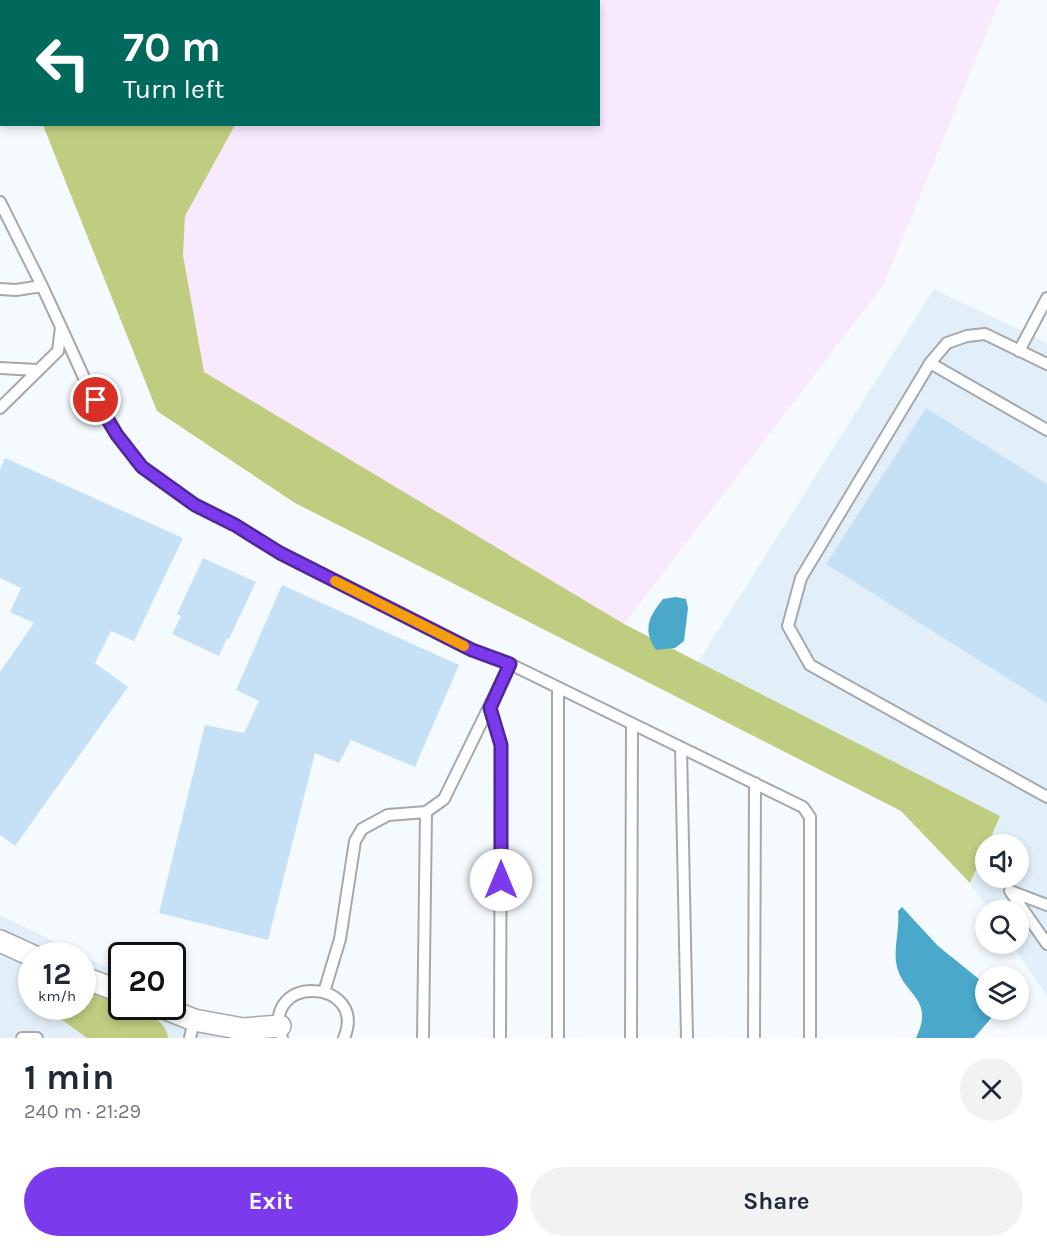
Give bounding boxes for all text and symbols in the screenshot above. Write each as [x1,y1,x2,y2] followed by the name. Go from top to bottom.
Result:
[123,22,221,72] text: 70 m
[24,24,102,102] icon: left
[123,73,224,105] text: Turn left
[70,374,121,425] pin
[79,383,112,416] icon: arrive
[975,834,1029,1020] map controls
[975,834,1029,888] button: sound
[469,848,533,912] position arrow
[975,900,1029,954] button: search
[108,942,186,1020] speed limit sign: 20
[43,956,71,992] text: 12
[975,966,1029,1020] button: layers
[38,987,76,1005] text: km/h
[24,1056,114,1098] text: 1 min
[960,1058,1023,1121] button: close
[24,1100,141,1123] text: 240 m · 21:29
[24,1167,518,1236] button: Exit
[530,1167,1023,1236] button: Share

